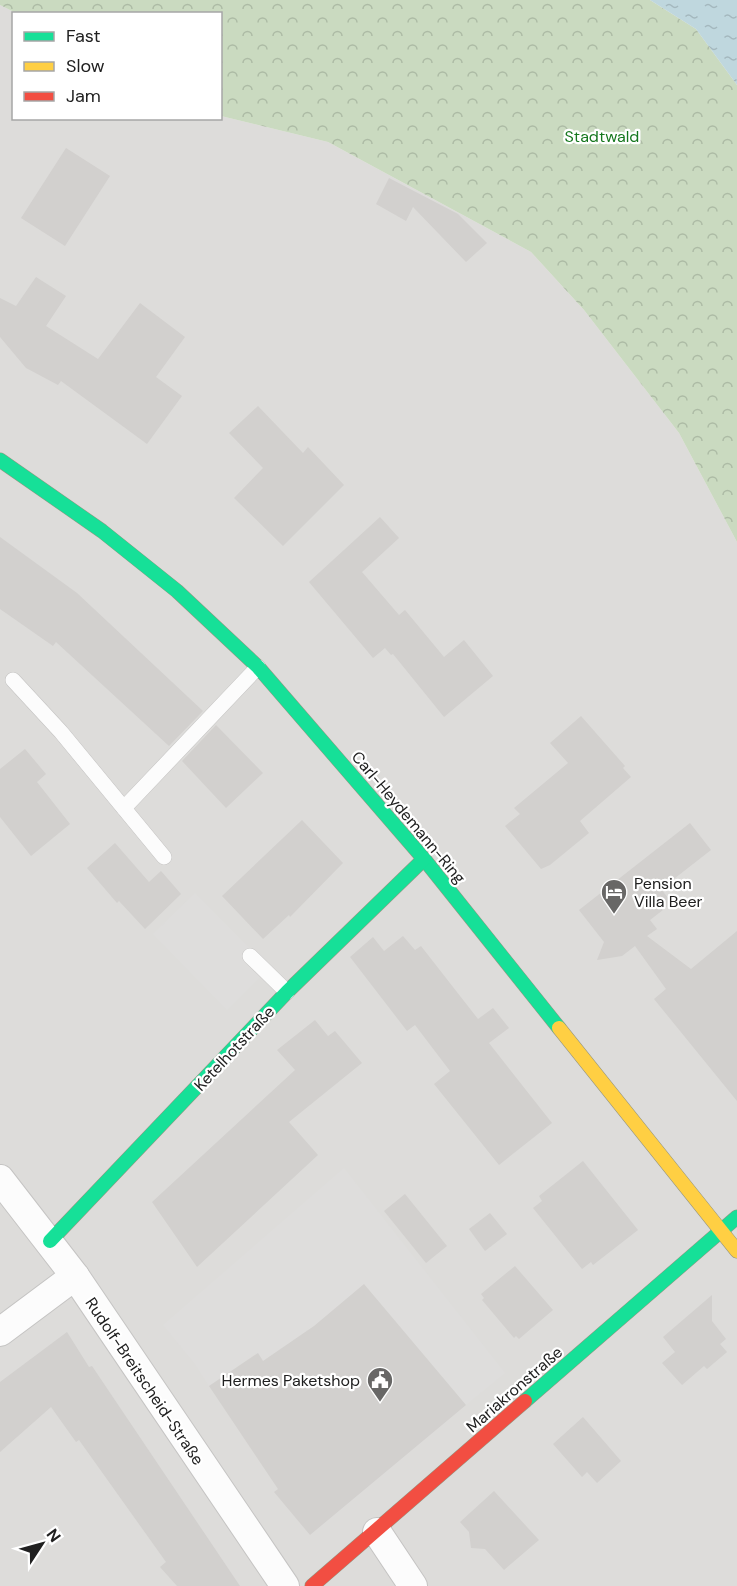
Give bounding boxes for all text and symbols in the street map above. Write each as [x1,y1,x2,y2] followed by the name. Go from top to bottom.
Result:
[12,12,222,120] legend
[66,24,101,48] text: Fast
[66,54,105,78] text: Slow
[66,84,101,108] text: Jam
[565,126,639,147] park label: Stadtwald
[347,747,470,888] street label: Carl-Heydemann-Ring
[634,873,702,912] place label: Pension Villa Beer
[599,877,629,915] hotel icon: Pension Villa Beer
[190,1001,279,1095] street label: Ketelhotstraße
[81,1293,209,1469] street label: Rudolf-Breitscheid-Straße
[462,1342,567,1437] street label: Mariakronstraße
[365,1365,395,1403] public building icon: Hermes Paketshop
[222,1370,360,1391] place label: Hermes Paketshop
[12,1514,72,1574] north arrow
[42,1525,66,1546] text: N

